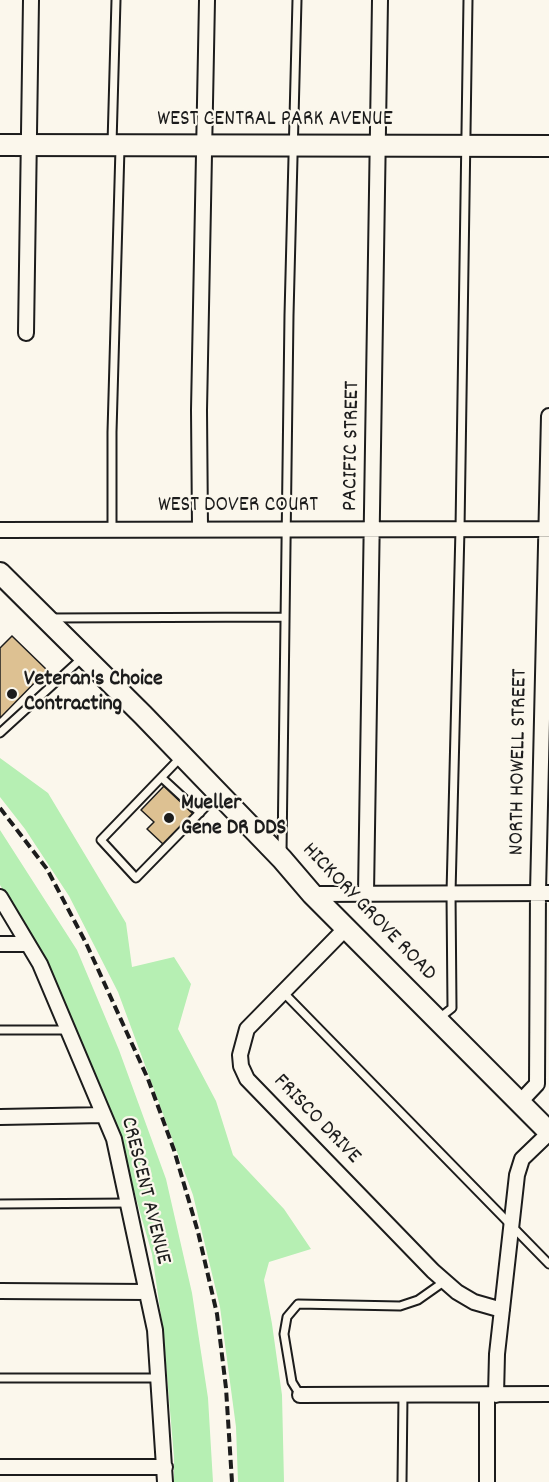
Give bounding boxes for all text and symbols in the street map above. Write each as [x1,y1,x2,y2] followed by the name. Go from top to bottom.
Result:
[157,108,393,134] street label: WEST CENTRAL PARK AVENUE
[339,381,367,511] street label: PACIFIC STREET
[158,494,318,520] street label: WEST DOVER COURT
[24,668,163,720] place label: Veteran's Choice Contracting
[505,668,535,856] street label: NORTH HOWELL STREET
[5,687,19,701] marker: Veteran's Choice Contracting
[181,792,286,843] place label: Mueller Gene DR DDS
[162,811,176,825] marker: Mueller Gene DR DDS
[295,838,441,988] street label: HICKORY GROVE ROAD
[267,1069,365,1171] street label: FRISCO DRIVE
[113,1115,175,1267] street label: CRESCENT AVENUE

